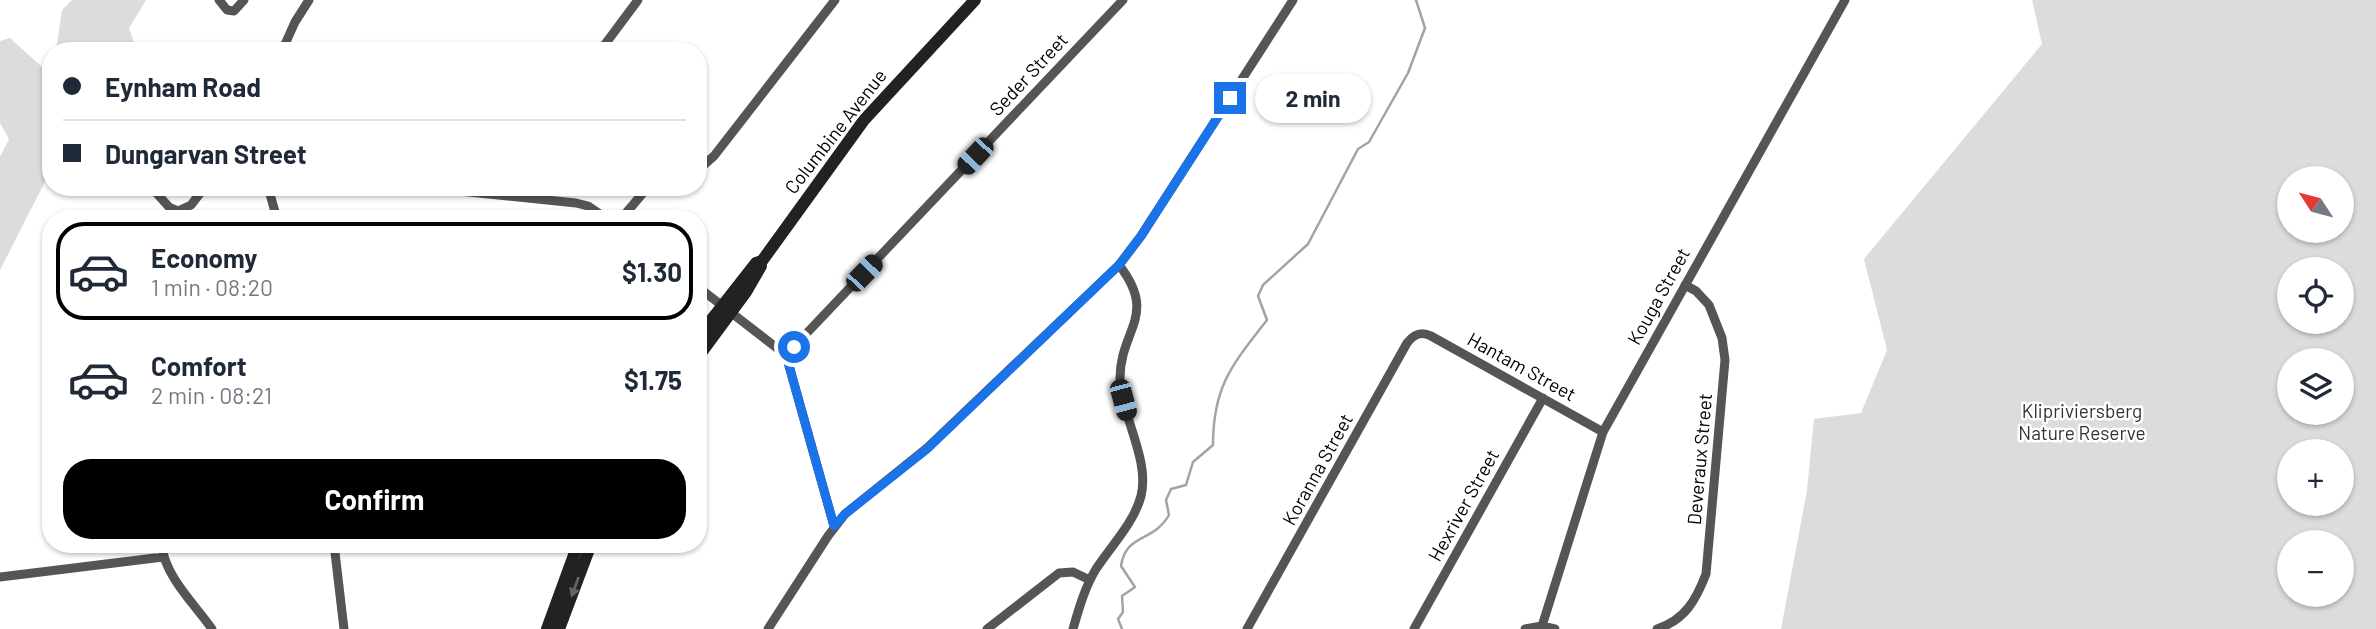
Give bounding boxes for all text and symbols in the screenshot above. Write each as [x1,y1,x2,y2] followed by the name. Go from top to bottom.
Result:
[984,28,1072,120] street label: Seder Street
[779,64,891,198] street label: Columbine Avenue
[105,71,261,102] text: Eynham Road
[1254,74,1370,122] callout: 2 min
[1214,82,1246,114] route end
[1285,84,1341,112] text: 2 min
[953,133,998,179] car
[105,138,307,169] text: Dungarvan Street
[2277,166,2354,243] north arrow
[2277,166,2354,607] map controls
[67,240,130,303] icon: car
[151,242,257,273] text: Economy
[1622,243,1694,349] street label: Kouga Street
[842,251,887,295] car
[622,256,682,287] text: $1.30
[2277,257,2354,334] button: locate
[151,273,273,301] text: 1 min · 08:20
[1464,327,1580,405] street label: Hantam Street
[778,331,810,363] route start
[67,348,130,411] icon: car
[2277,348,2354,425] button: layers
[151,350,247,381] text: Comfort
[624,364,682,395] text: $1.75
[1108,377,1139,423] car
[151,381,272,409] text: 2 min · 08:21
[1682,392,1716,526] street label: Deveraux Street
[2018,399,2146,444] park label: Klipriviersberg Nature Reserve
[1277,409,1357,529] street label: Koranna Street
[2277,439,2354,516] button: +
[1423,445,1503,565] street label: Hexriver Street
[63,459,686,539] button: Confirm
[2277,530,2354,607] button: −
[569,576,580,597] one-way arrow

